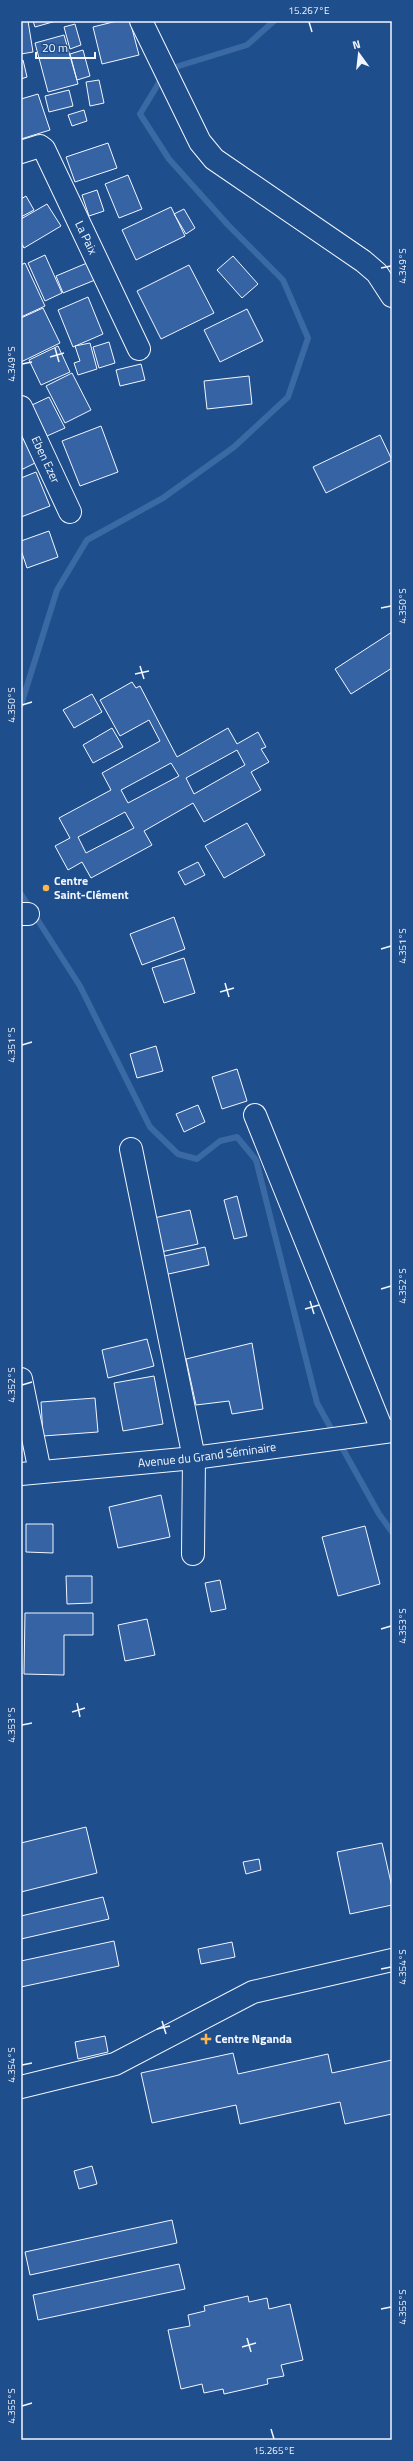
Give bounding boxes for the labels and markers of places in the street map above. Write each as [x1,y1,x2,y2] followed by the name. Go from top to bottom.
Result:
[54,871,129,904] place label: Centre Saint-Clément
[41,883,51,893] marker: Centre Saint-Clément
[215,2029,292,2048] place label: Centre Nganda
[200,2033,212,2045] marker: Centre Nganda

